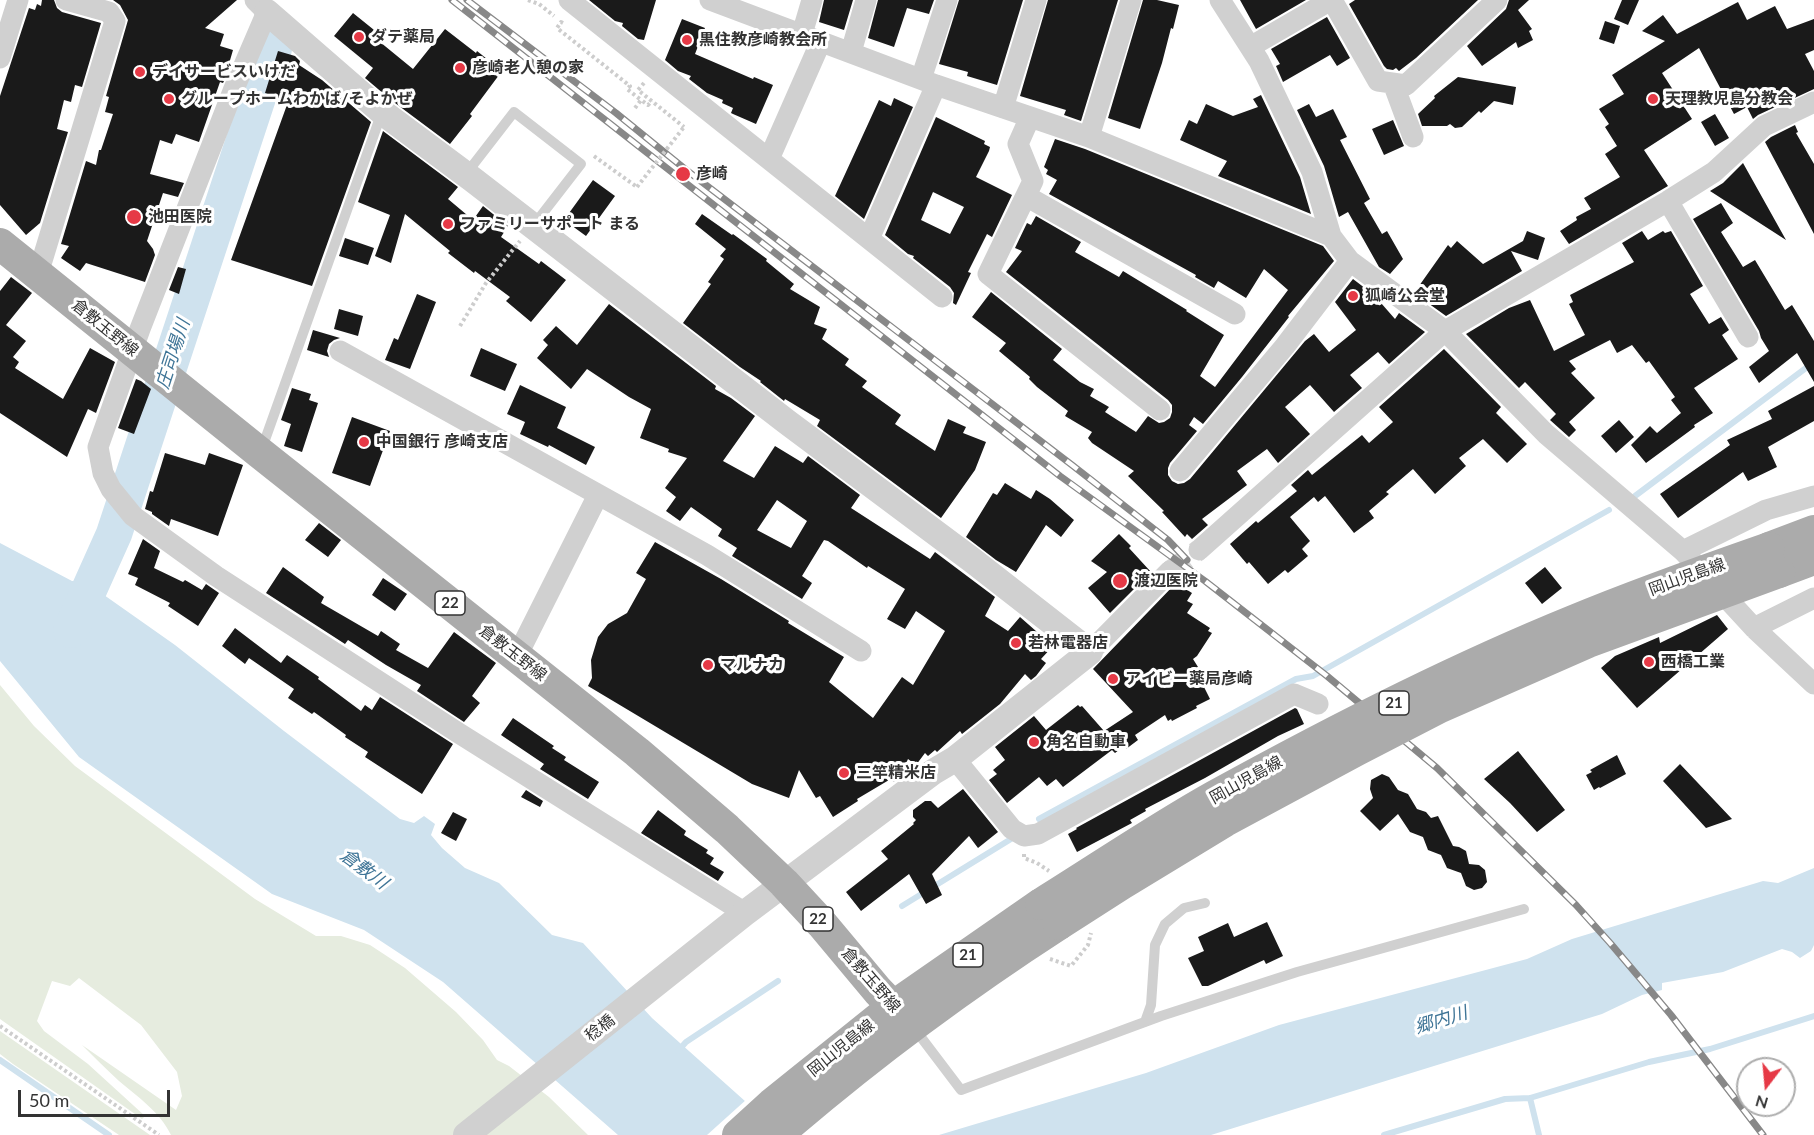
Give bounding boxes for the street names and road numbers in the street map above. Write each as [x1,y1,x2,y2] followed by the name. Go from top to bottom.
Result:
[68,295,142,361] street label: 倉敷玉野線
[1646,554,1728,600] street label: 岡山児島線
[435,591,465,615] road number: 22
[476,621,550,685] street label: 倉敷玉野線
[1379,691,1409,715] road number: 21
[1206,752,1286,808] street label: 岡山児島線
[803,907,833,931] road number: 22
[953,943,983,967] road number: 21
[838,944,904,1016] street label: 倉敷玉野線
[581,1011,619,1045] street label: 稔橋
[804,1015,878,1081] street label: 岡山児島線

